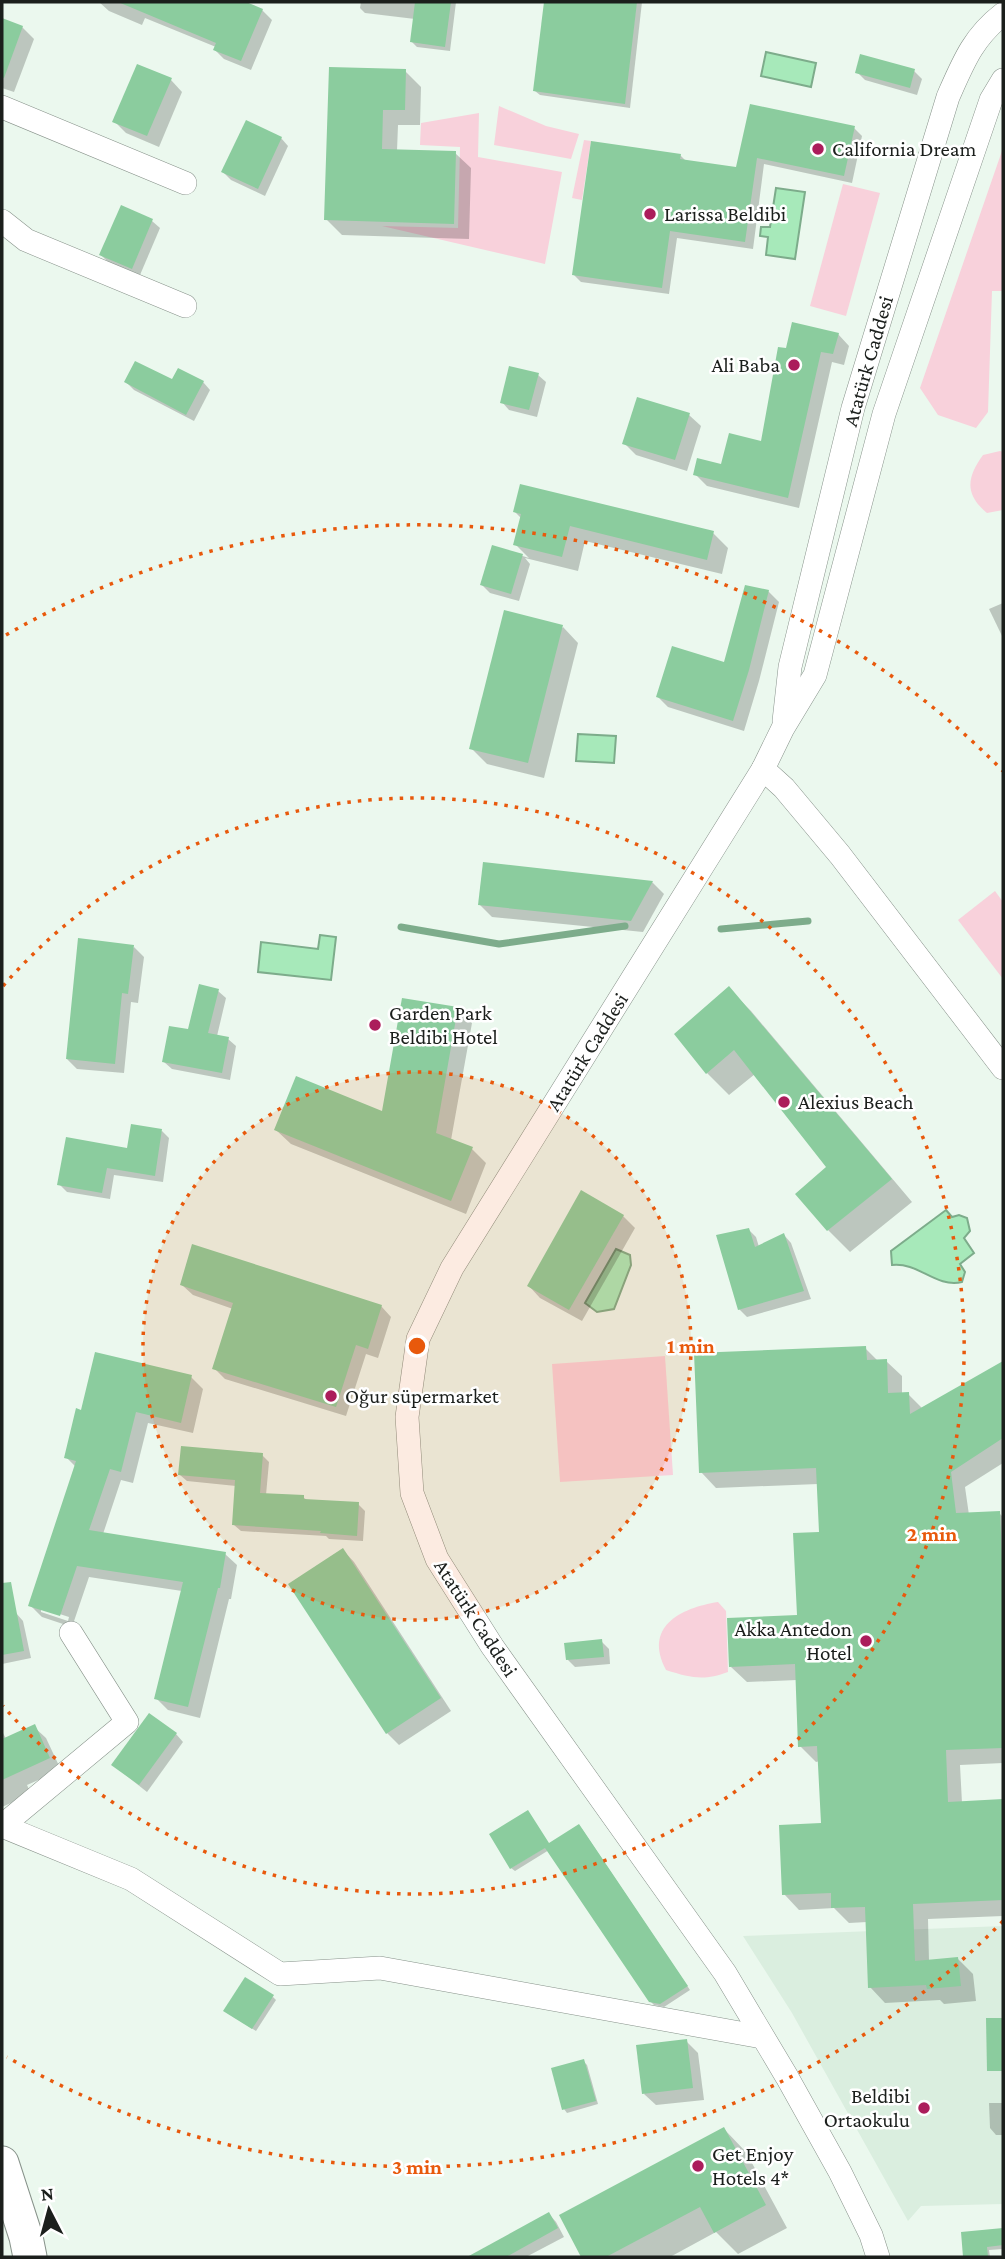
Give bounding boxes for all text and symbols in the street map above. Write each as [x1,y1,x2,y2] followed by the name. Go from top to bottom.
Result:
[832,137,976,161] place label: California Dream
[810,141,826,157] marker: California Dream
[664,202,787,226] place label: Larissa Beldibi
[642,206,658,222] marker: Larissa Beldibi
[838,292,898,429] street label: Atatürk Caddesi
[711,353,780,377] place label: Ali Baba
[786,357,802,373] marker: Ali Baba
[541,988,633,1116] street label: Atatürk Caddesi
[389,1001,498,1049] place label: Garden Park Beldibi Hotel
[367,1017,383,1033] marker: Garden Park Beldibi Hotel
[798,1090,913,1114] place label: Alexius Beach
[776,1094,792,1110] marker: Alexius Beach
[405,1334,429,1358] centre of rings
[667,1334,715,1358] text: 1 min
[345,1384,500,1408] place label: Oğur süpermarket
[323,1388,339,1404] marker: Oğur süpermarket
[907,1522,957,1546] text: 2 min
[429,1555,523,1681] street label: Atatürk Caddesi
[734,1617,852,1665] place label: Akka Antedon Hotel
[858,1633,874,1649] marker: Akka Antedon Hotel
[824,2084,911,2132] place label: Beldibi Ortaokulu
[916,2100,932,2116] marker: Beldibi Ortaokulu
[712,2142,794,2190] place label: Get Enjoy Hotels 4*
[392,2155,442,2179] text: 3 min
[690,2158,706,2174] marker: Get Enjoy Hotels 4*
[14,2175,84,2245] north arrow
[40,2182,55,2205] text: N

